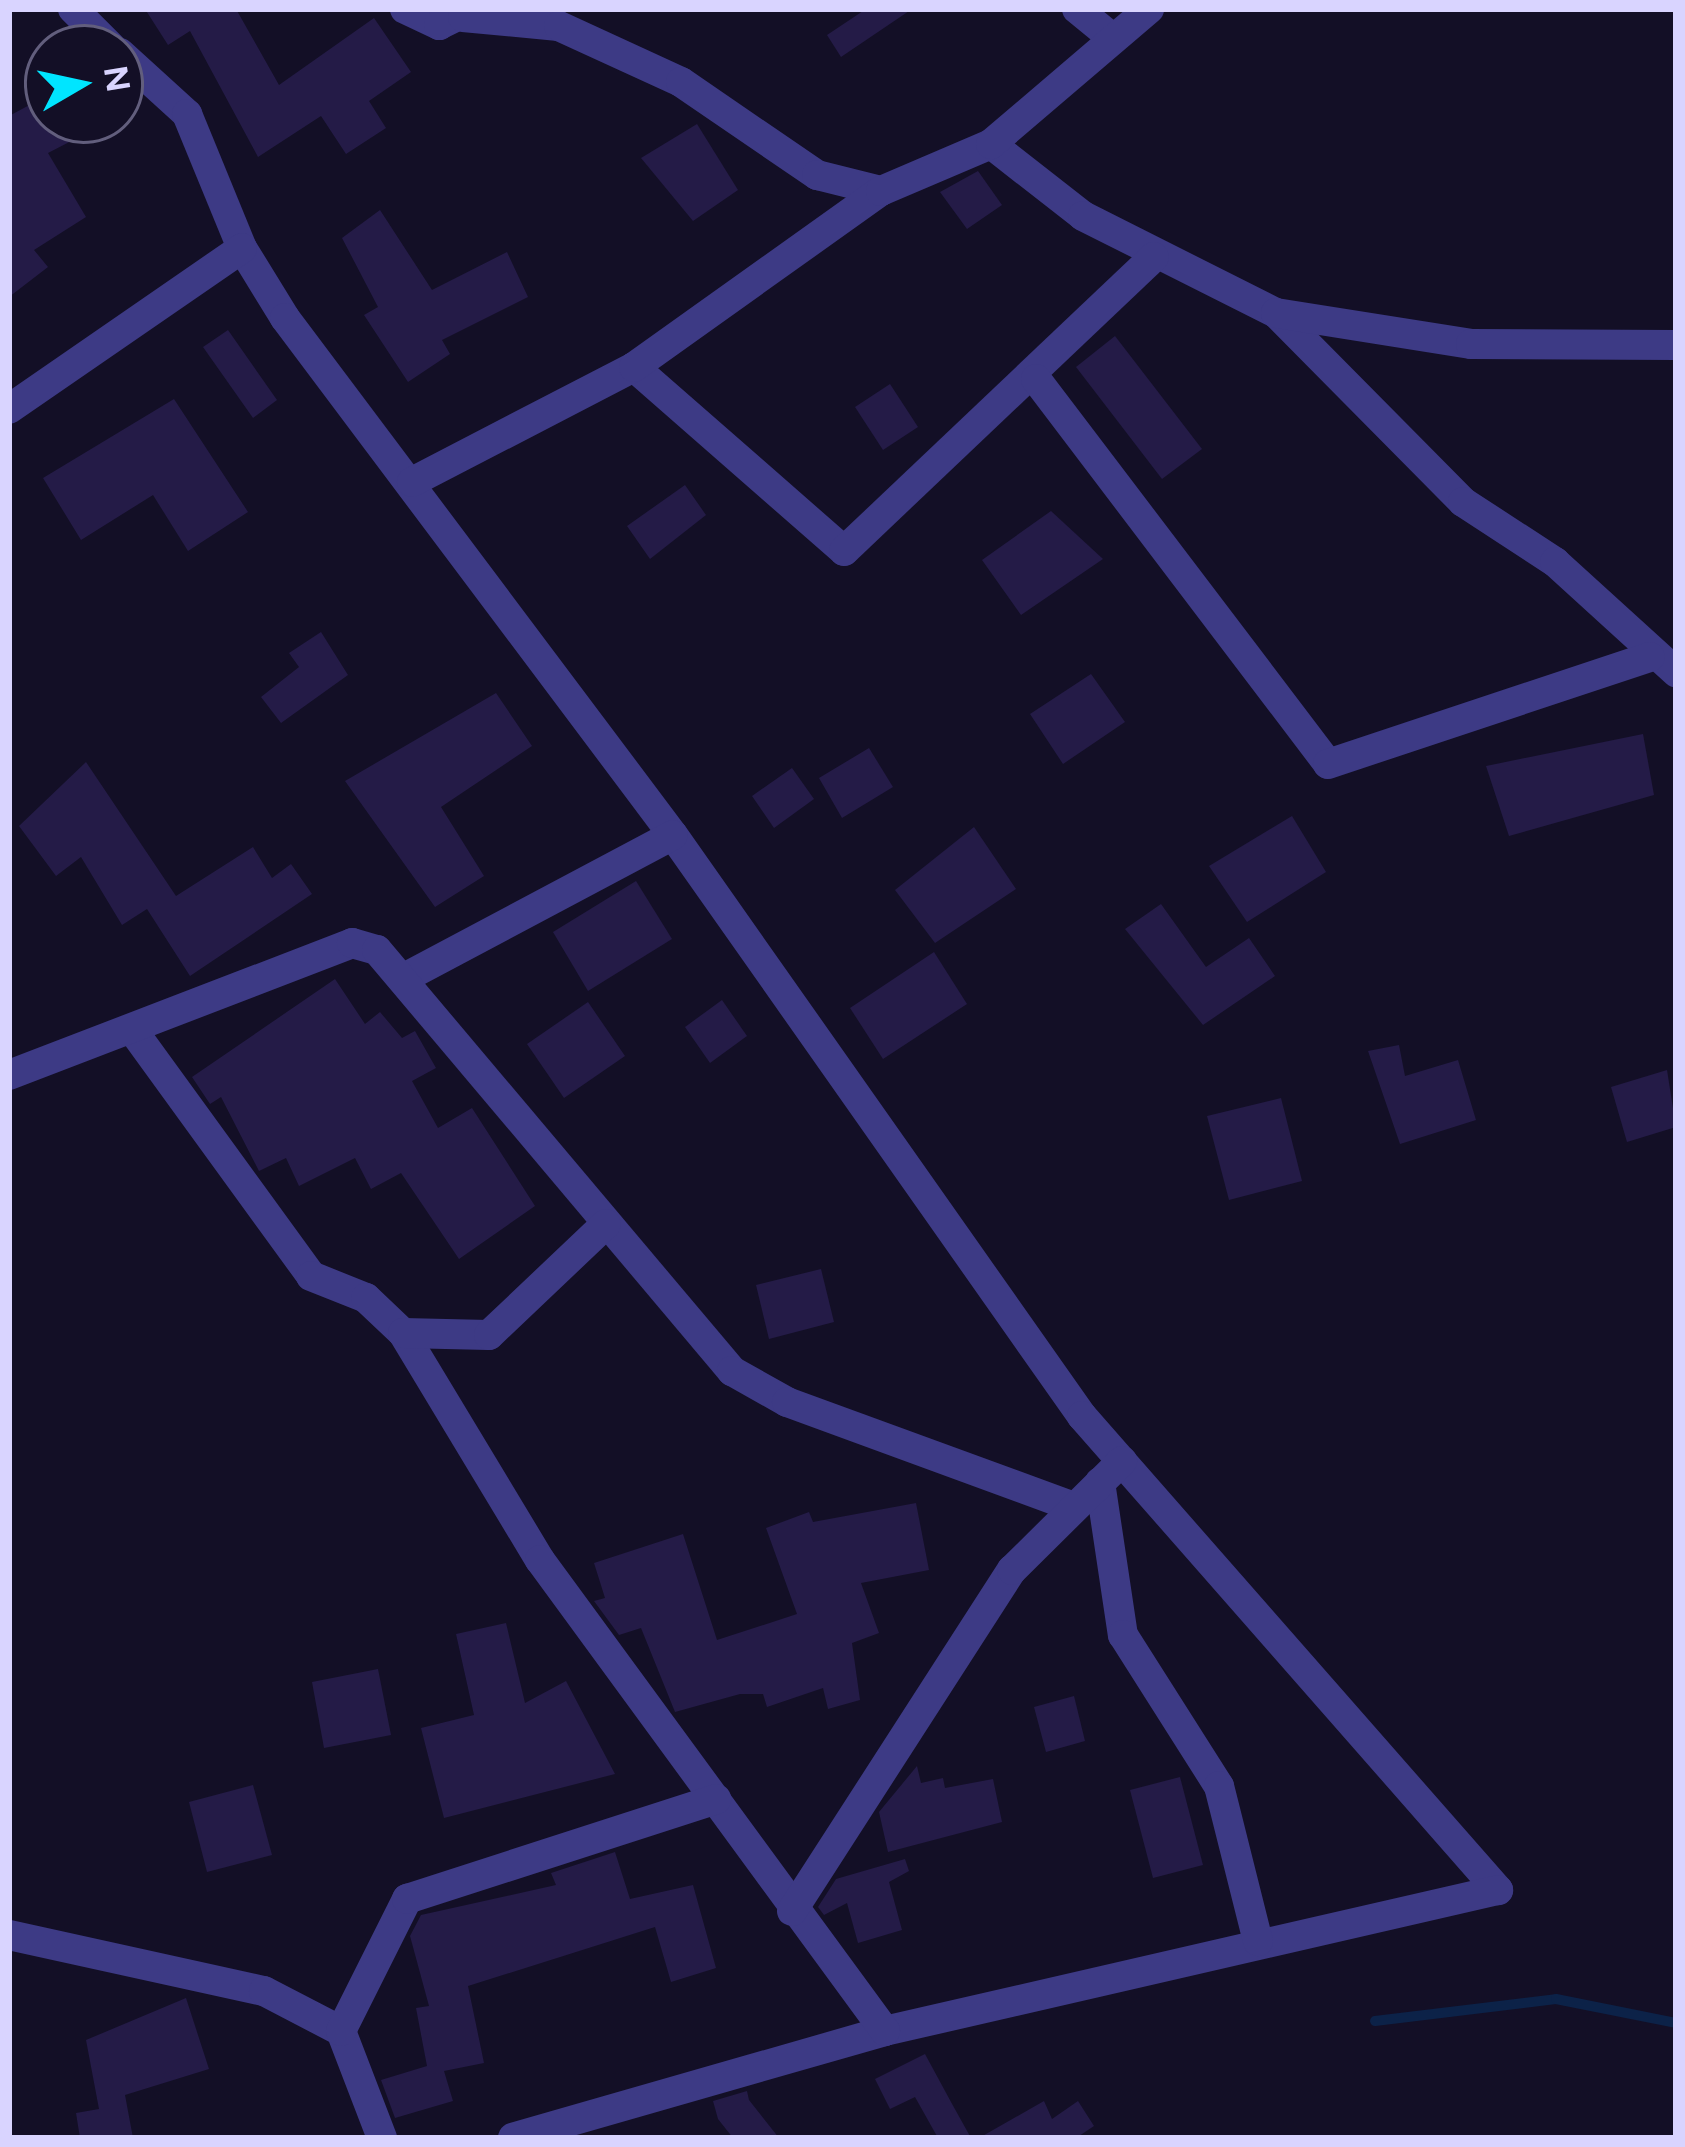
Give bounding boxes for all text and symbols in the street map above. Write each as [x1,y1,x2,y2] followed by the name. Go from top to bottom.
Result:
[24,24,144,144] north arrow
[96,63,138,94] text: N

